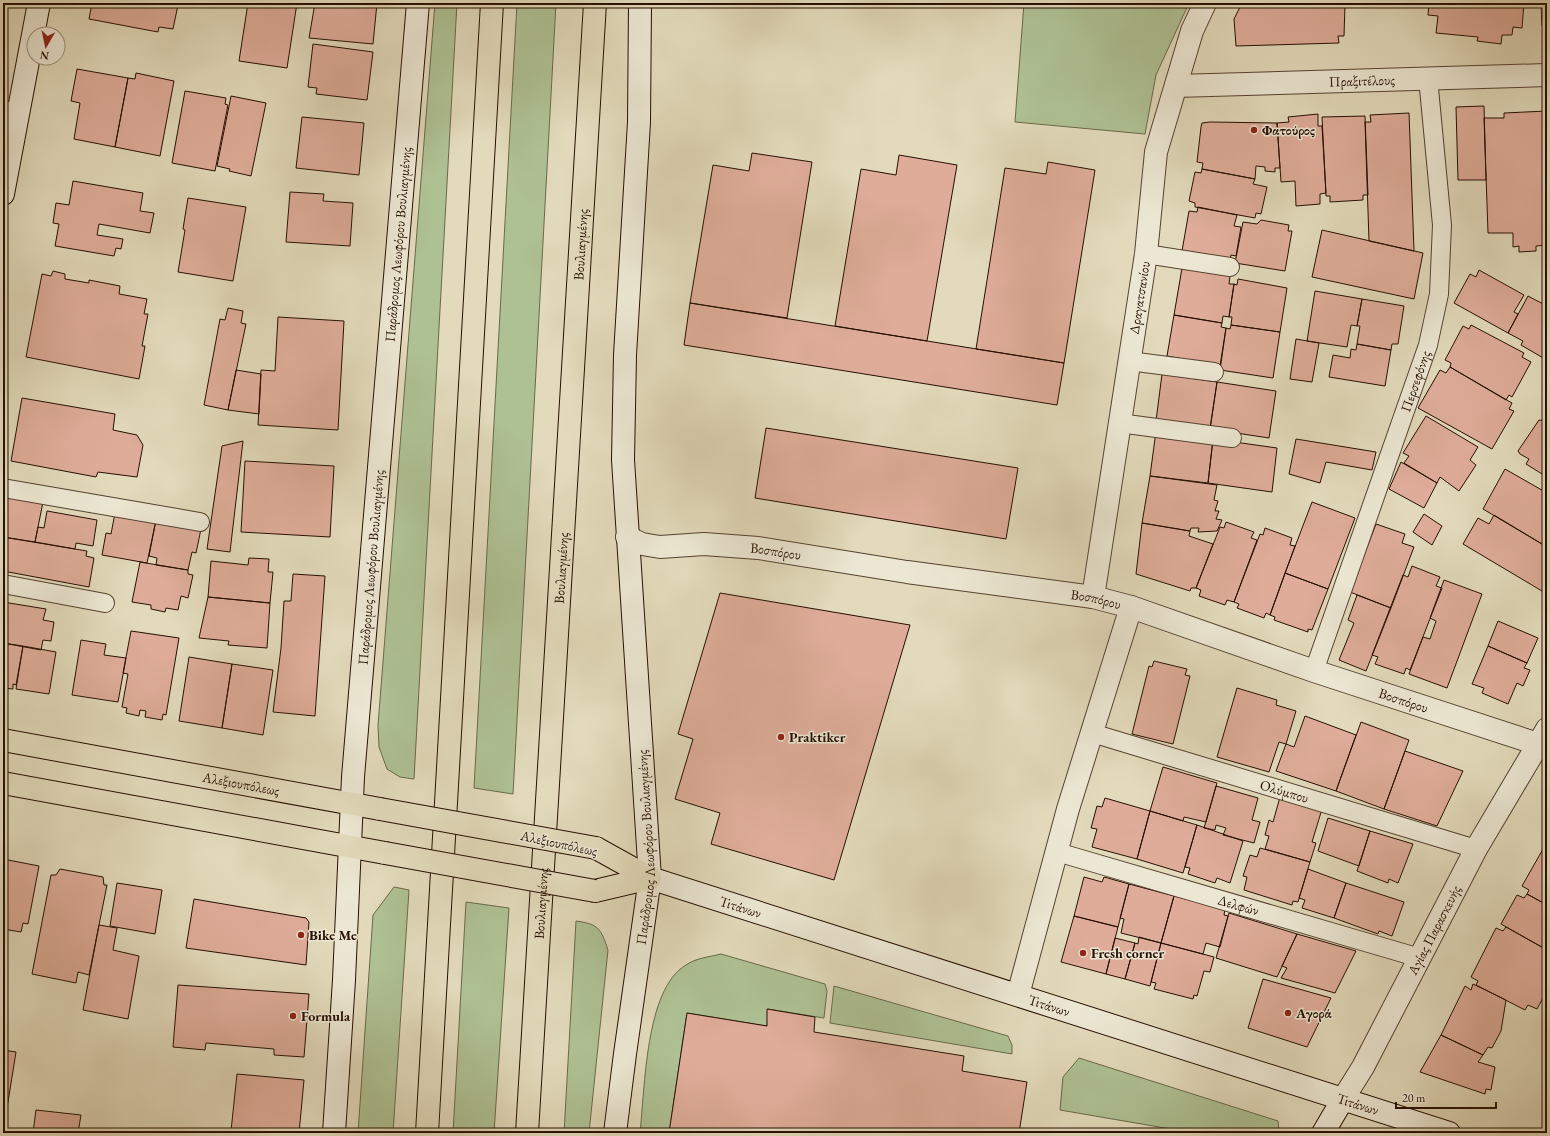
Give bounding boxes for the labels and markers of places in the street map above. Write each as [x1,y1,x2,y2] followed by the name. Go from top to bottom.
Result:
[1262,121,1315,139] place label: Φατούρος
[1249,125,1259,135] marker: Φατούρος
[789,728,846,746] place label: Praktiker
[776,732,786,742] marker: Praktiker
[309,926,357,944] place label: Bike Me
[296,930,306,940] marker: Bike Me
[1091,944,1164,962] place label: Fresh corner
[1078,948,1088,958] marker: Fresh corner
[1295,1004,1333,1022] place label: Αγορά
[301,1007,351,1025] place label: Formula
[1283,1008,1293,1018] marker: Αγορά
[288,1011,298,1021] marker: Formula

